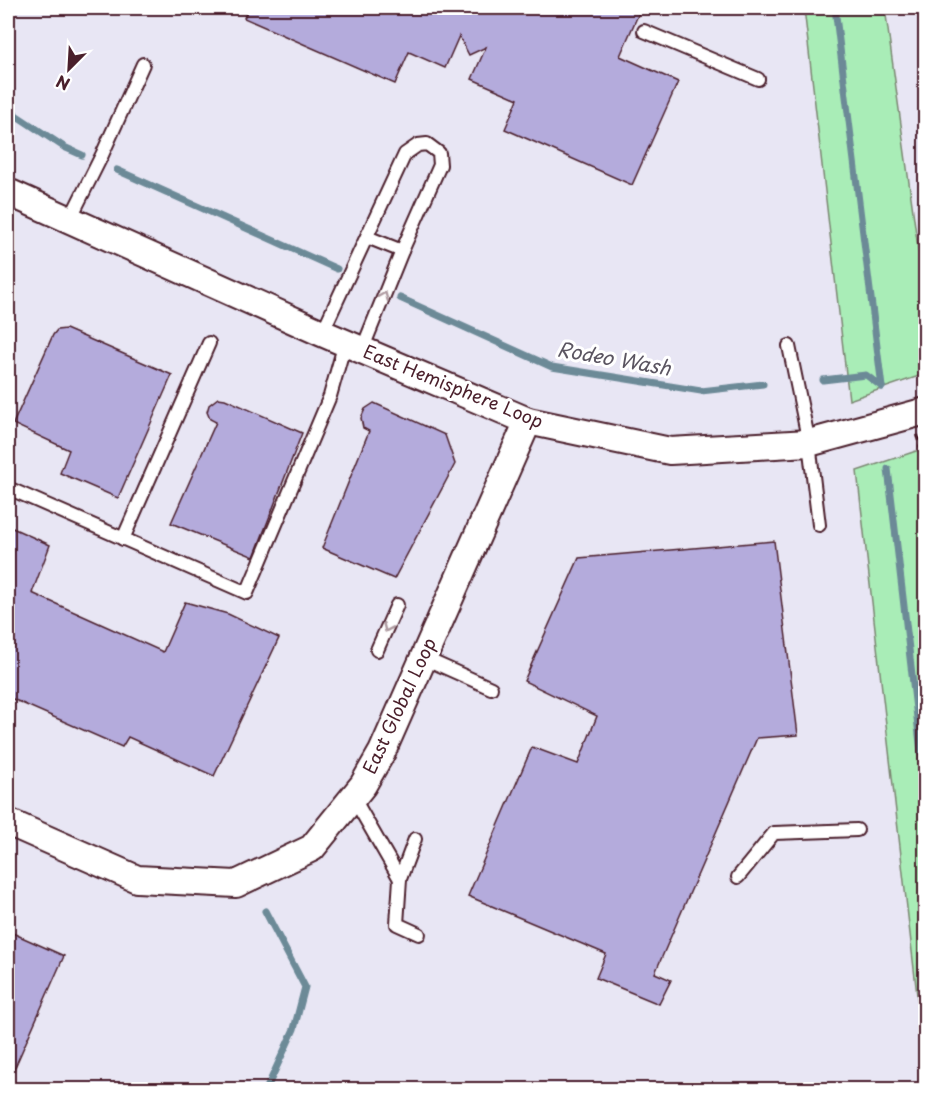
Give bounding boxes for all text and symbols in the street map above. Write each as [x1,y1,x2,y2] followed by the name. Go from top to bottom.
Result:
[39,39,99,99] north arrow
[52,70,73,97] text: N
[377,291,389,302] one-way arrow
[555,333,674,383] water label: Rodeo Wash
[359,337,548,434] street label: East Hemisphere Loop
[382,621,394,632] one-way arrow
[355,633,442,778] street label: East Global Loop

